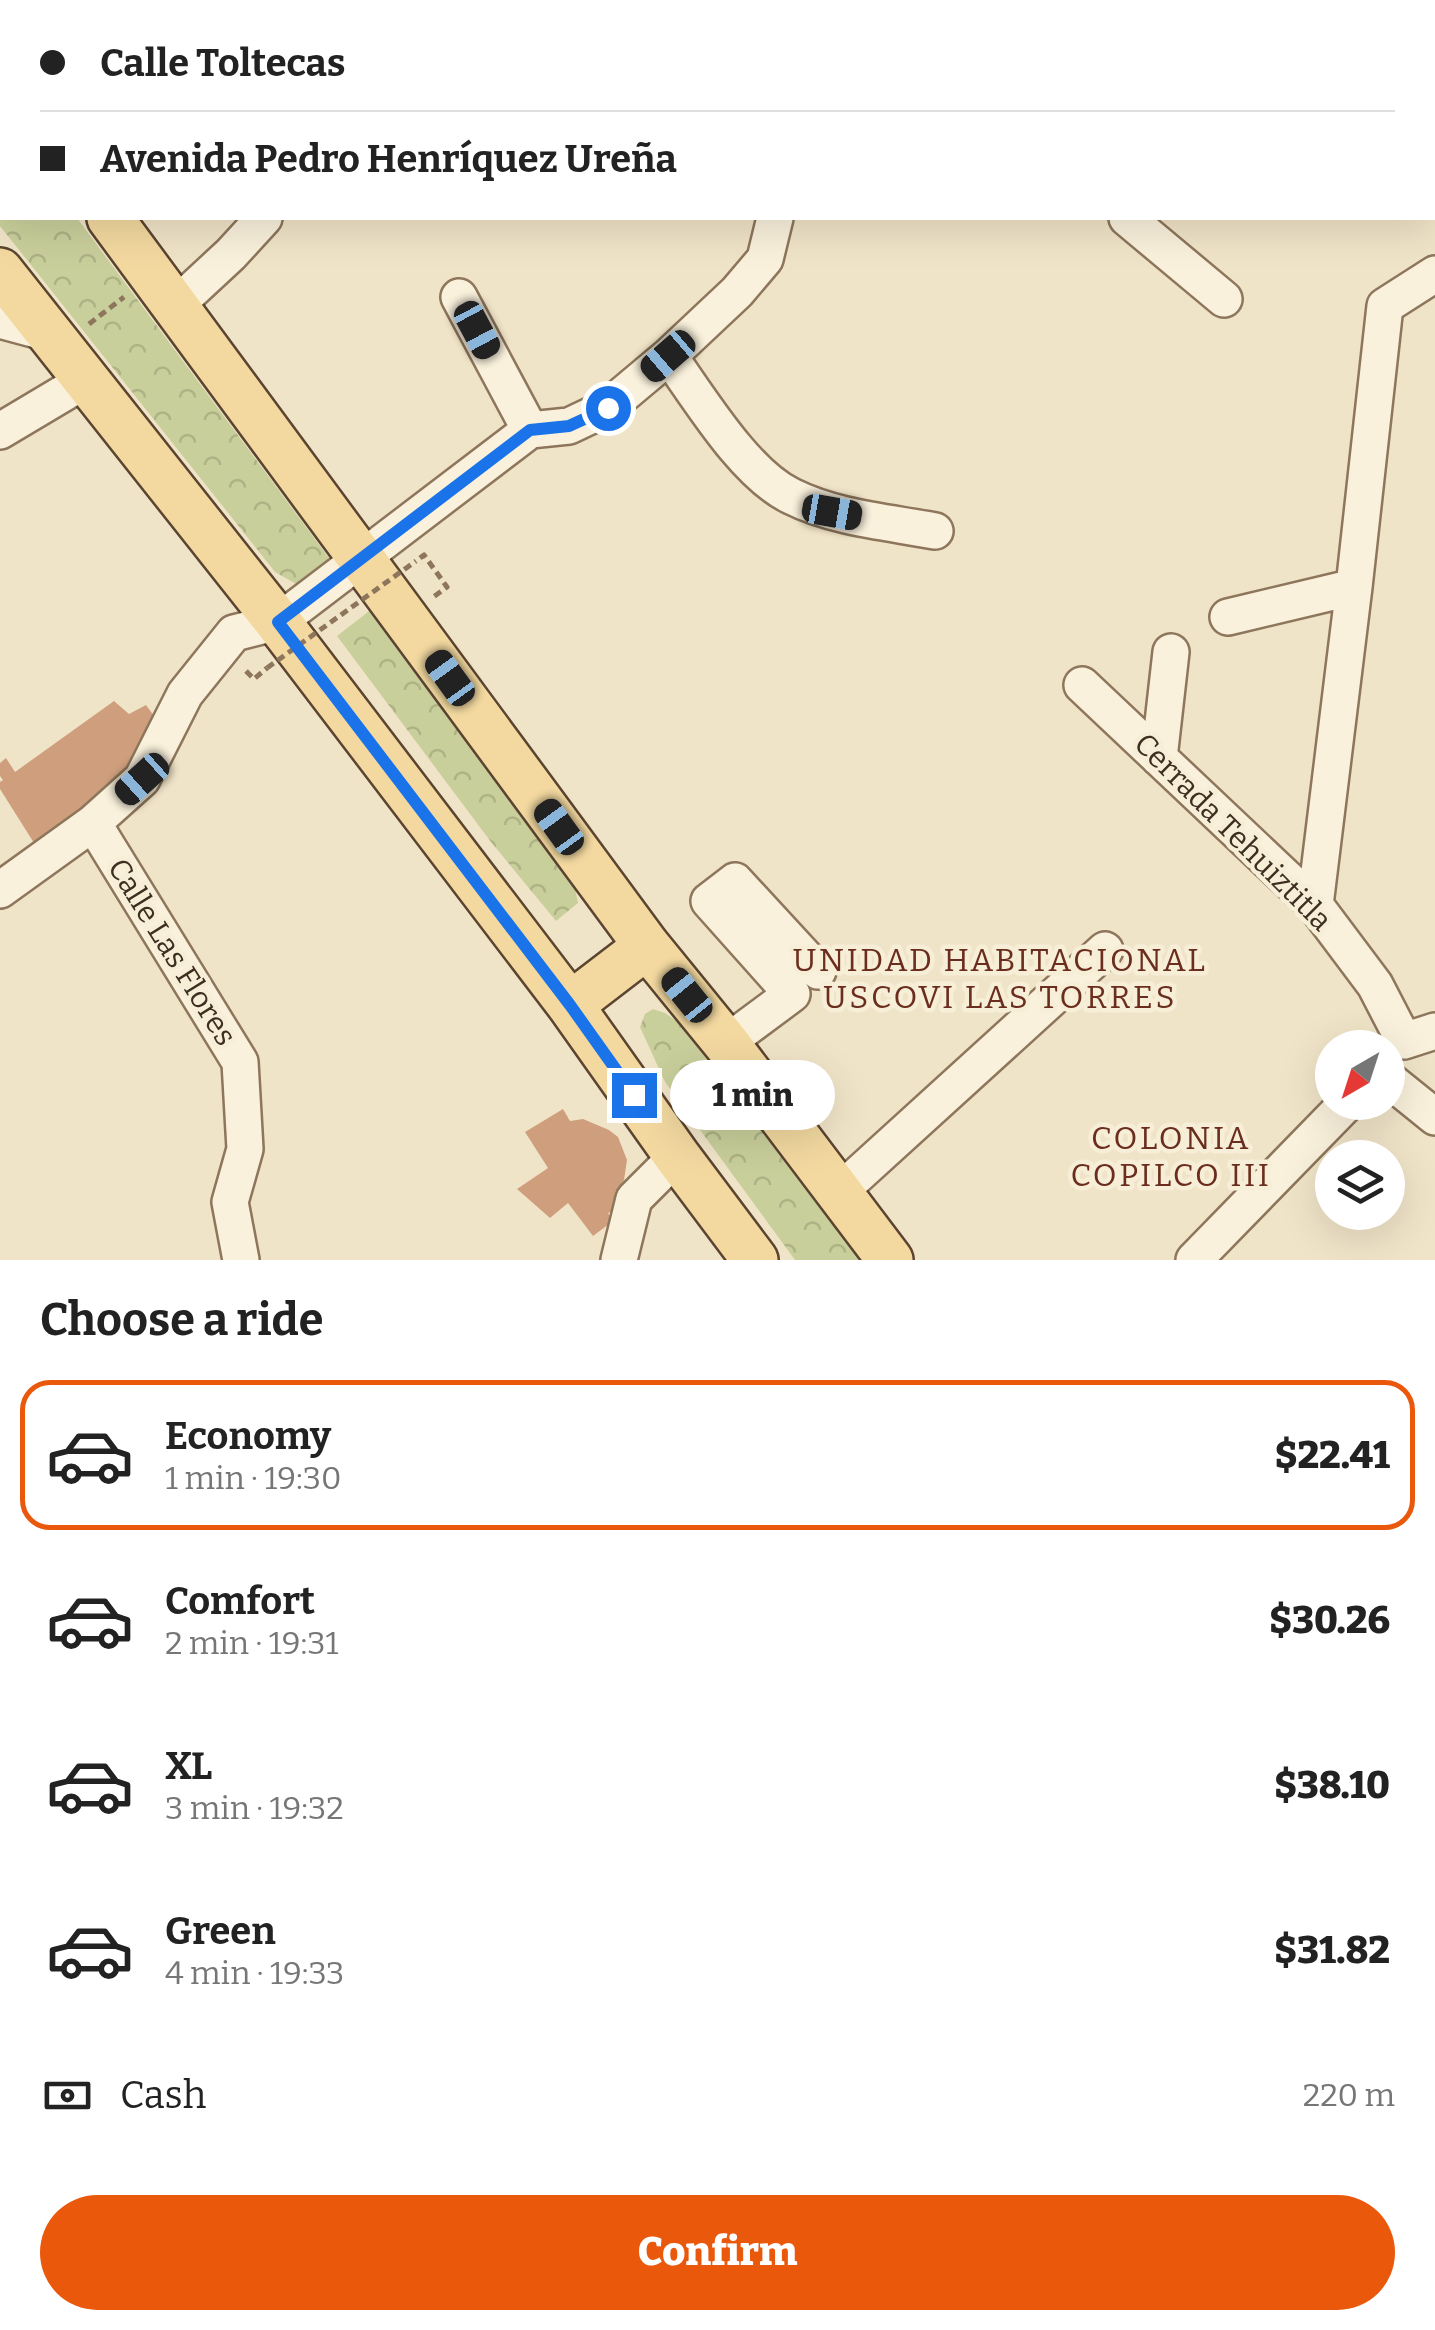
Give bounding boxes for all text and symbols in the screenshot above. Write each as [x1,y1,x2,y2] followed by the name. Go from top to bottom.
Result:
[100,40,346,86] text: Calle Toltecas
[100,136,677,182] text: Avenida Pedro Henríquez Ureña
[450,296,504,364] car
[636,325,700,387] car
[586,386,631,431] route start
[800,492,864,532] car
[420,645,480,711] car
[1127,726,1339,938] street label: Cerrada Tehuiztitla
[110,748,174,810] car
[529,794,589,860] car
[100,852,244,1052] street label: Calle Las Flores
[792,941,1208,1016] district label: UNIDAD HABITACIONAL USCOVI LAS TORRES
[656,962,718,1028] car
[1315,1030,1405,1120] north arrow
[1315,1030,1405,1230] map controls
[669,1060,834,1130] callout: 1 min
[612,1073,657,1118] route end
[712,1076,793,1114] text: 1 min
[1070,1119,1272,1194] district label: COLONIA COPILCO III
[1315,1140,1405,1230] button: layers
[40,1293,323,1347] text: Choose a ride
[45,1410,135,1500] icon: car
[165,1413,331,1459] text: Economy
[1275,1432,1390,1478] text: $22.41
[165,1459,342,1497] text: 1 min · 19:30
[45,1575,135,1665] icon: car
[165,1578,315,1624] text: Comfort
[1269,1597,1390,1643] text: $30.26
[165,1624,338,1662] text: 2 min · 19:31
[45,1740,135,1830] icon: car
[165,1743,212,1789] text: XL
[1274,1762,1390,1808] text: $38.10
[165,1789,344,1827] text: 3 min · 19:32
[45,1905,135,1995] icon: car
[165,1908,276,1954] text: Green
[1274,1927,1390,1973] text: $31.82
[165,1954,344,1992] text: 4 min · 19:33
[40,2068,95,2123] icon: cash
[120,2072,206,2118] text: Cash
[1303,2076,1395,2114] text: 220 m
[40,2195,1395,2310] button: Confirm

